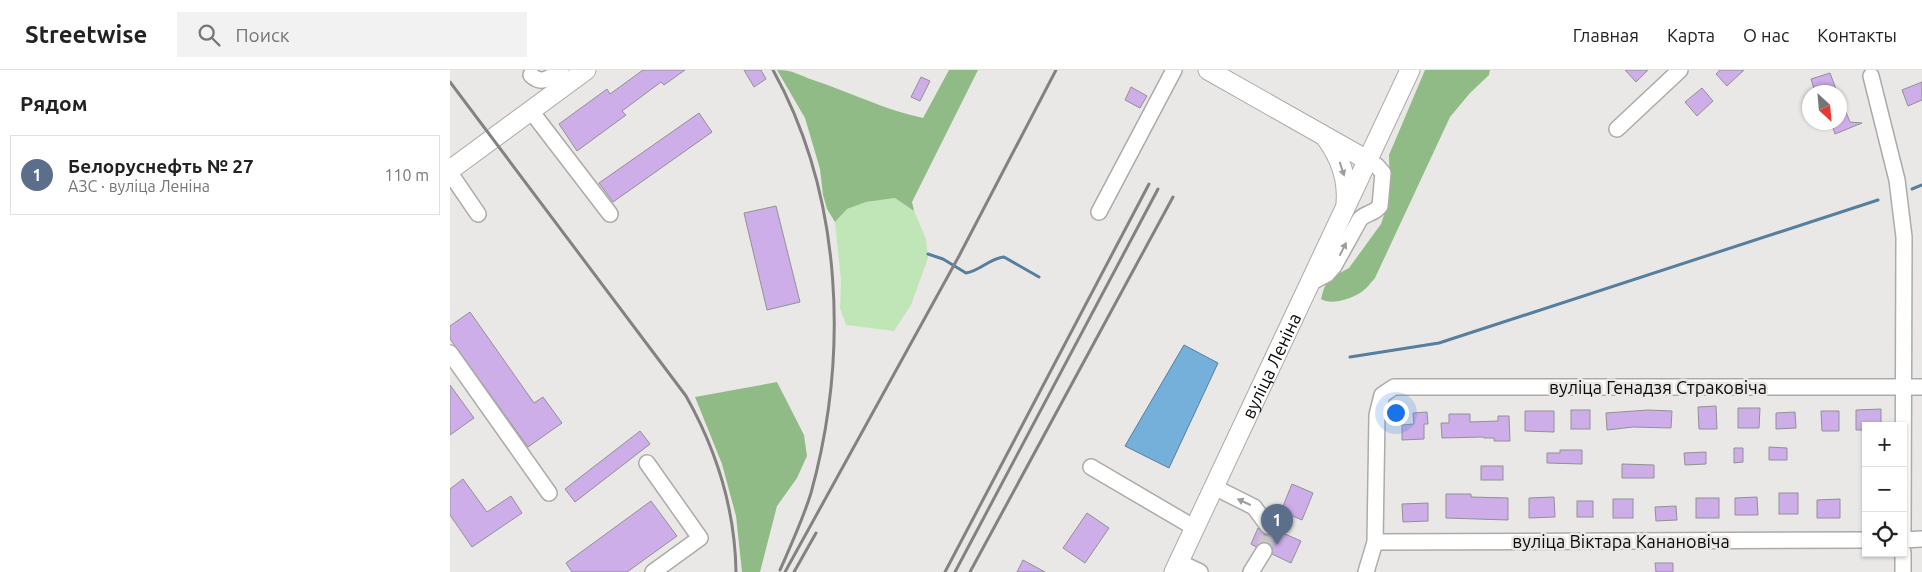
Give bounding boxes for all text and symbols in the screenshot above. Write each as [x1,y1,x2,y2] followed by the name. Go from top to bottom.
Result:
[177,12,527,57] search box
[25,21,147,48] text: Streetwise
[195,21,223,49] icon: search
[235,24,290,46] text: Поиск
[1573,25,1639,45] text: Главная
[1667,25,1715,45] text: Карта
[1743,25,1789,45] text: О нас
[1817,25,1897,45] text: Контакты
[1802,85,1847,130] north arrow
[20,91,88,115] text: Рядом
[68,155,254,177] text: Белоруснефть № 27
[1338,161,1346,176] one-way arrow
[32,166,42,184] text: 1
[384,166,429,184] text: 110 m
[68,177,210,195] text: АЗС · вуліца Леніна
[1339,242,1347,257] one-way arrow
[1238,310,1304,422] street label: вуліца Леніна
[1549,377,1767,397] street label: вуліца Генадзя Страковіча
[1383,400,1409,426] your location
[1862,422,1907,557] map controls
[1862,422,1907,467] button: +
[1862,467,1907,512] button: −
[1237,498,1251,506] one-way arrow
[1261,504,1293,545] pin: 1
[1862,512,1907,557] button: locate
[1512,531,1730,551] street label: вуліца Віктара Канановіча

